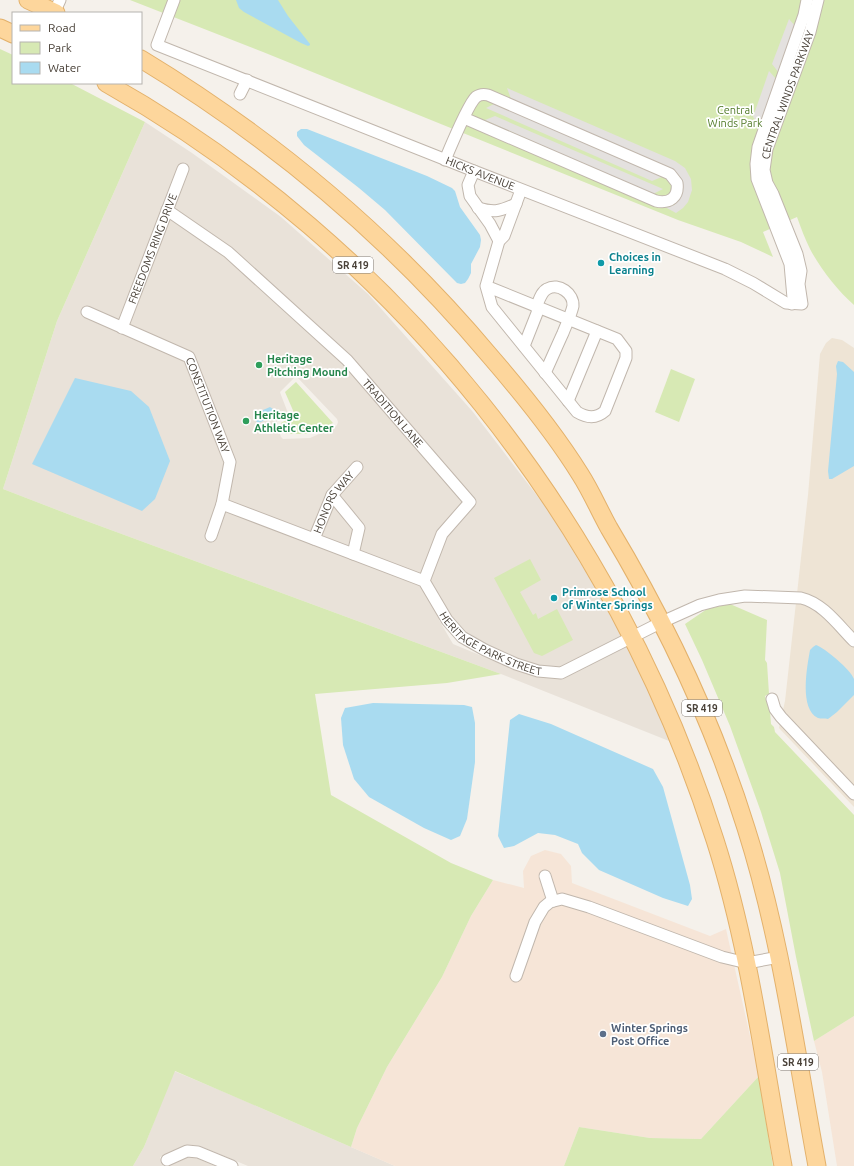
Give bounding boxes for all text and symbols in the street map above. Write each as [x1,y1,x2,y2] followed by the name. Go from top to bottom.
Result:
[12,12,142,84] legend
[48,21,76,34] text: Road
[760,28,816,160] street label: CENTRAL WINDS PARKWAY
[48,41,72,54] text: Park
[48,61,81,74] text: Water
[708,104,763,129] park label: Central Winds Park
[444,154,517,192] street label: HICKS AVENUE
[126,192,179,306] street label: FREEDOMS RING DRIVE
[609,251,661,276] place label: Choices in Learning
[333,257,373,273] road number: SR 419
[596,258,606,268] marker: Choices in Learning
[267,353,348,378] place label: Heritage Pitching Mound
[184,355,232,455] street label: CONSTITUTION WAY
[254,360,264,370] marker: Heritage Pitching Mound
[360,377,426,450] street label: TRADITION LANE
[254,409,334,434] place label: Heritage Athletic Center
[241,416,251,426] marker: Heritage Athletic Center
[311,468,357,535] street label: HONORS WAY
[562,586,653,611] place label: Primrose School of Winter Springs
[549,593,559,603] marker: Primrose School of Winter Springs
[437,609,542,677] street label: HERITAGE PARK STREET
[682,700,722,716] road number: SR 419
[611,1022,688,1047] place label: Winter Springs Post Office
[598,1029,608,1039] marker: Winter Springs Post Office
[778,1054,818,1070] road number: SR 419

